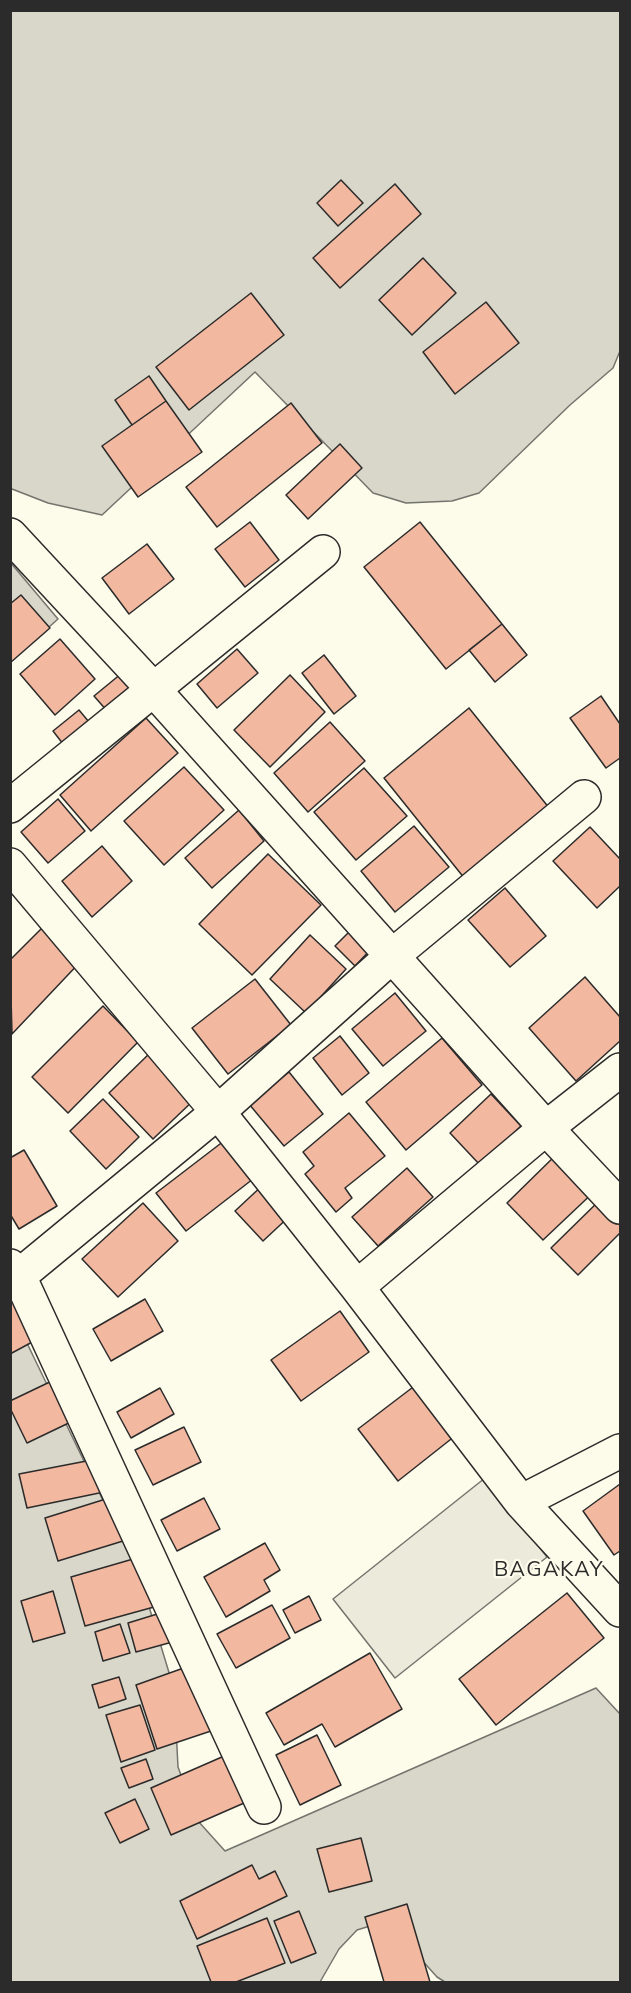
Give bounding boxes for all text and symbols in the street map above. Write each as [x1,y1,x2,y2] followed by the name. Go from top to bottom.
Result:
[494,1557,604,1583] district label: BAGAKAY

